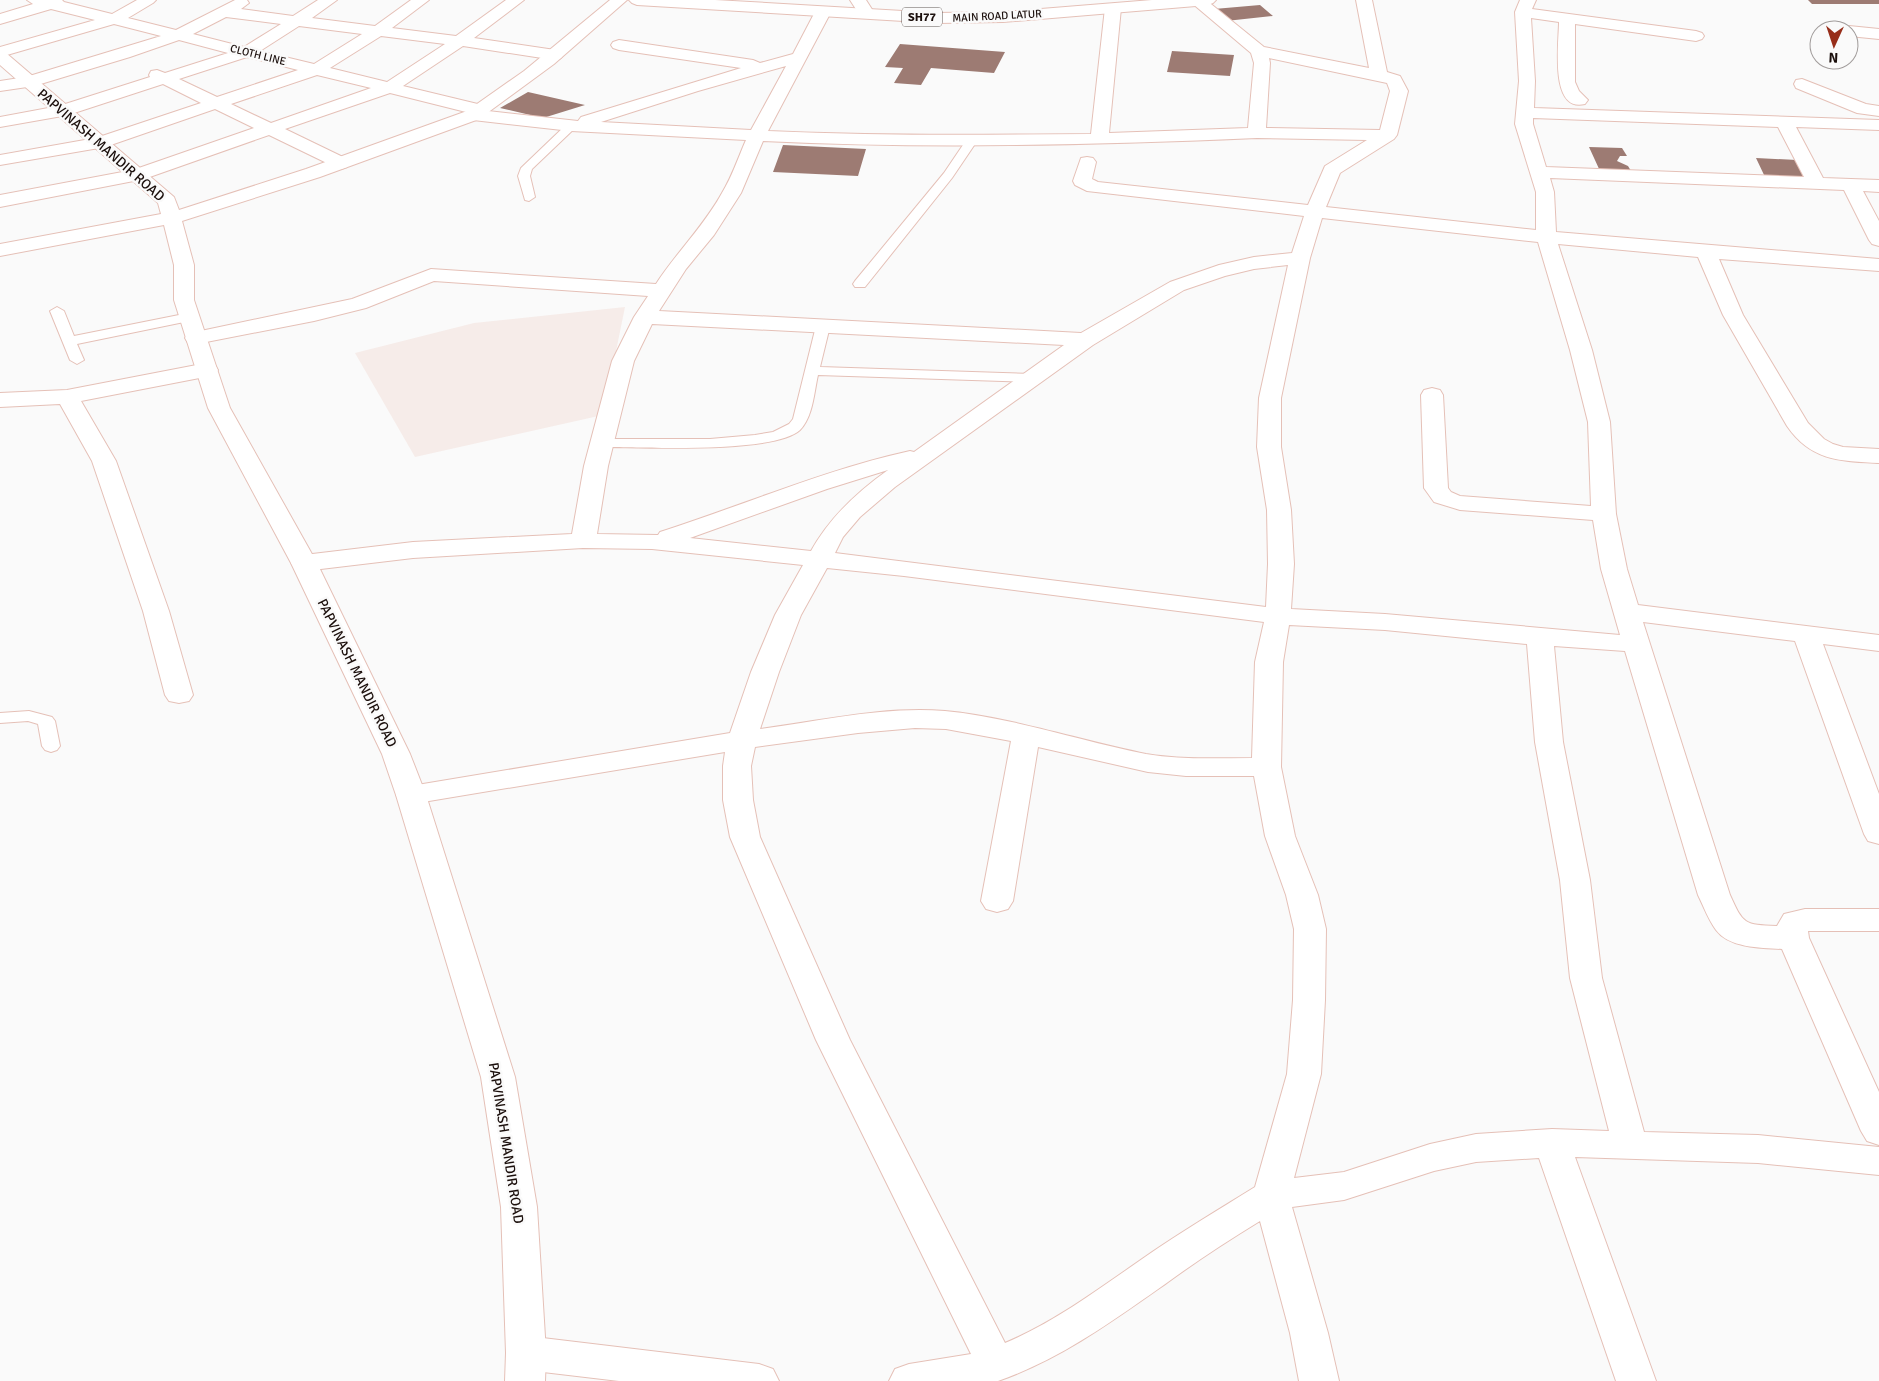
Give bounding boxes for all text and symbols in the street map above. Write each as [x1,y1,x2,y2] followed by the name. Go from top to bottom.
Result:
[952,7,1042,25] street label: MAIN ROAD LATUR
[902,8,942,26] road number: SH77
[1809,20,1859,70] north arrow
[229,42,287,68] street label: CLOTH LINE
[1828,49,1839,66] text: N
[34,85,168,205] street label: PAPVINASH MANDIR ROAD
[314,596,400,750] street label: PAPVINASH MANDIR ROAD
[485,1061,527,1225] street label: PAPVINASH MANDIR ROAD

